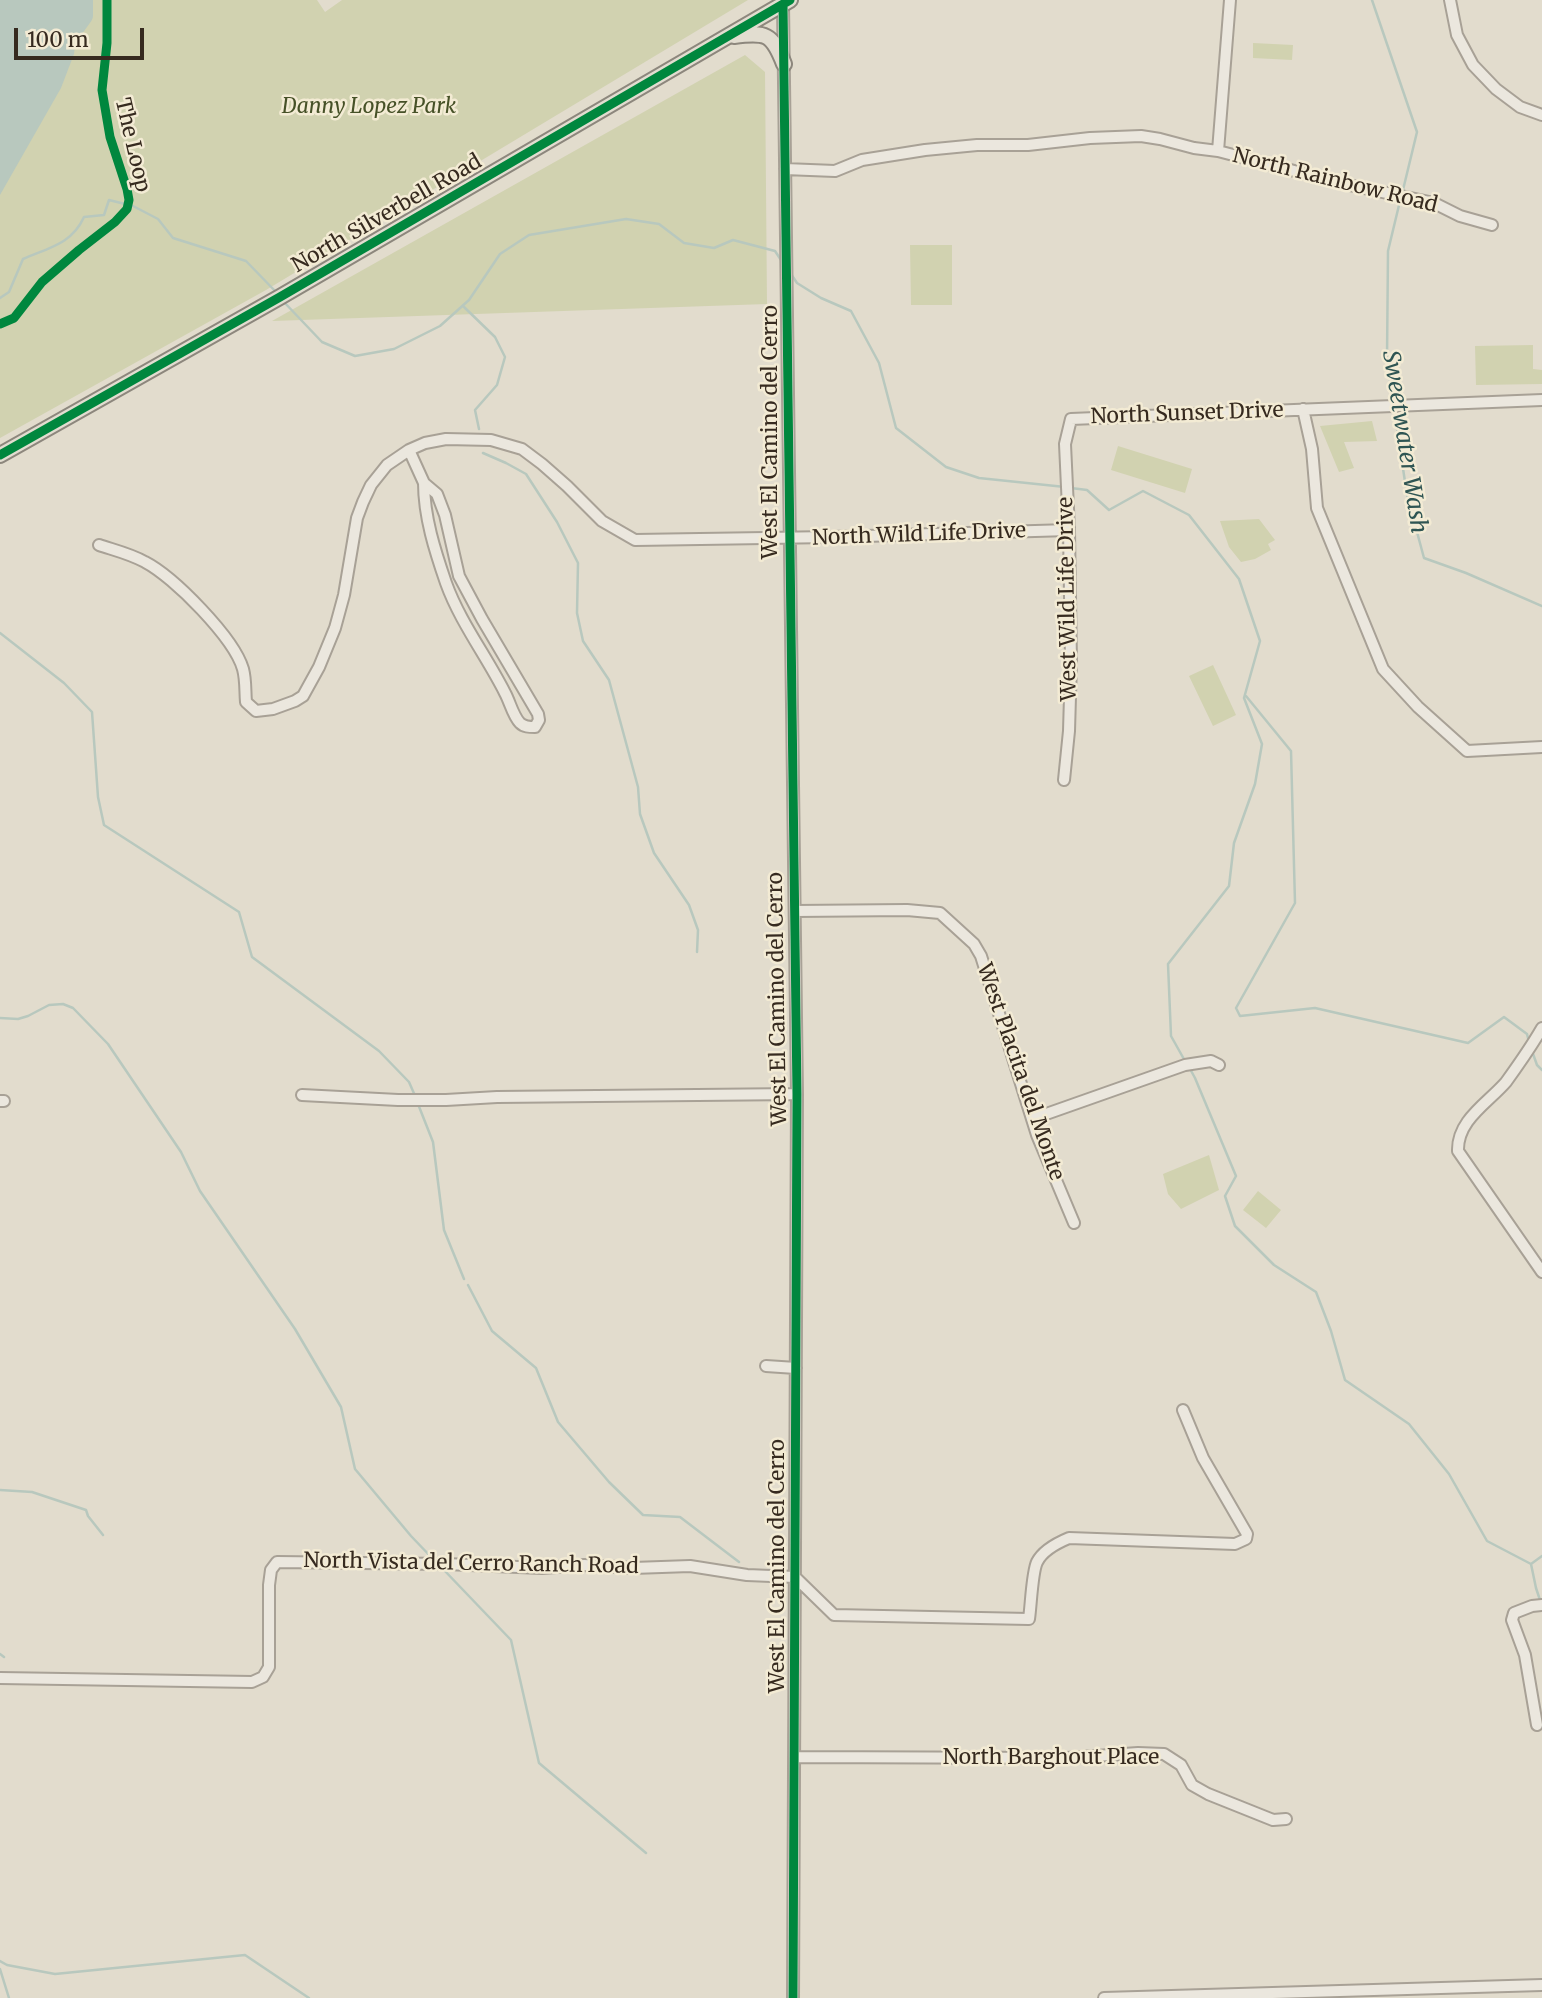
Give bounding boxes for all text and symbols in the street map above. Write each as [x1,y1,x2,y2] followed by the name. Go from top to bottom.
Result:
[18,14,147,58] scale bar
[27,26,89,53] text: 100 m
[282,94,456,120] park label: Danny Lopez Park
[109,96,155,194] street label: The Loop
[1230,143,1440,219] street label: North Rainbow Road
[288,149,486,279] street label: North Silverbell Road
[758,305,784,559] street label: West El Camino del Cerro
[1376,348,1432,536] water label: Sweetwater Wash
[1090,398,1284,430] street label: North Sunset Drive
[1054,497,1082,701] street label: West Wild Life Drive
[812,519,1026,551] street label: North Wild Life Drive
[763,872,793,1126] street label: West El Camino del Cerro
[971,960,1069,1184] street label: West Placita del Monte
[765,1439,791,1693] street label: West El Camino del Cerro
[303,1548,639,1580] street label: North Vista del Cerro Ranch Road
[943,1745,1159,1771] street label: North Barghout Place

